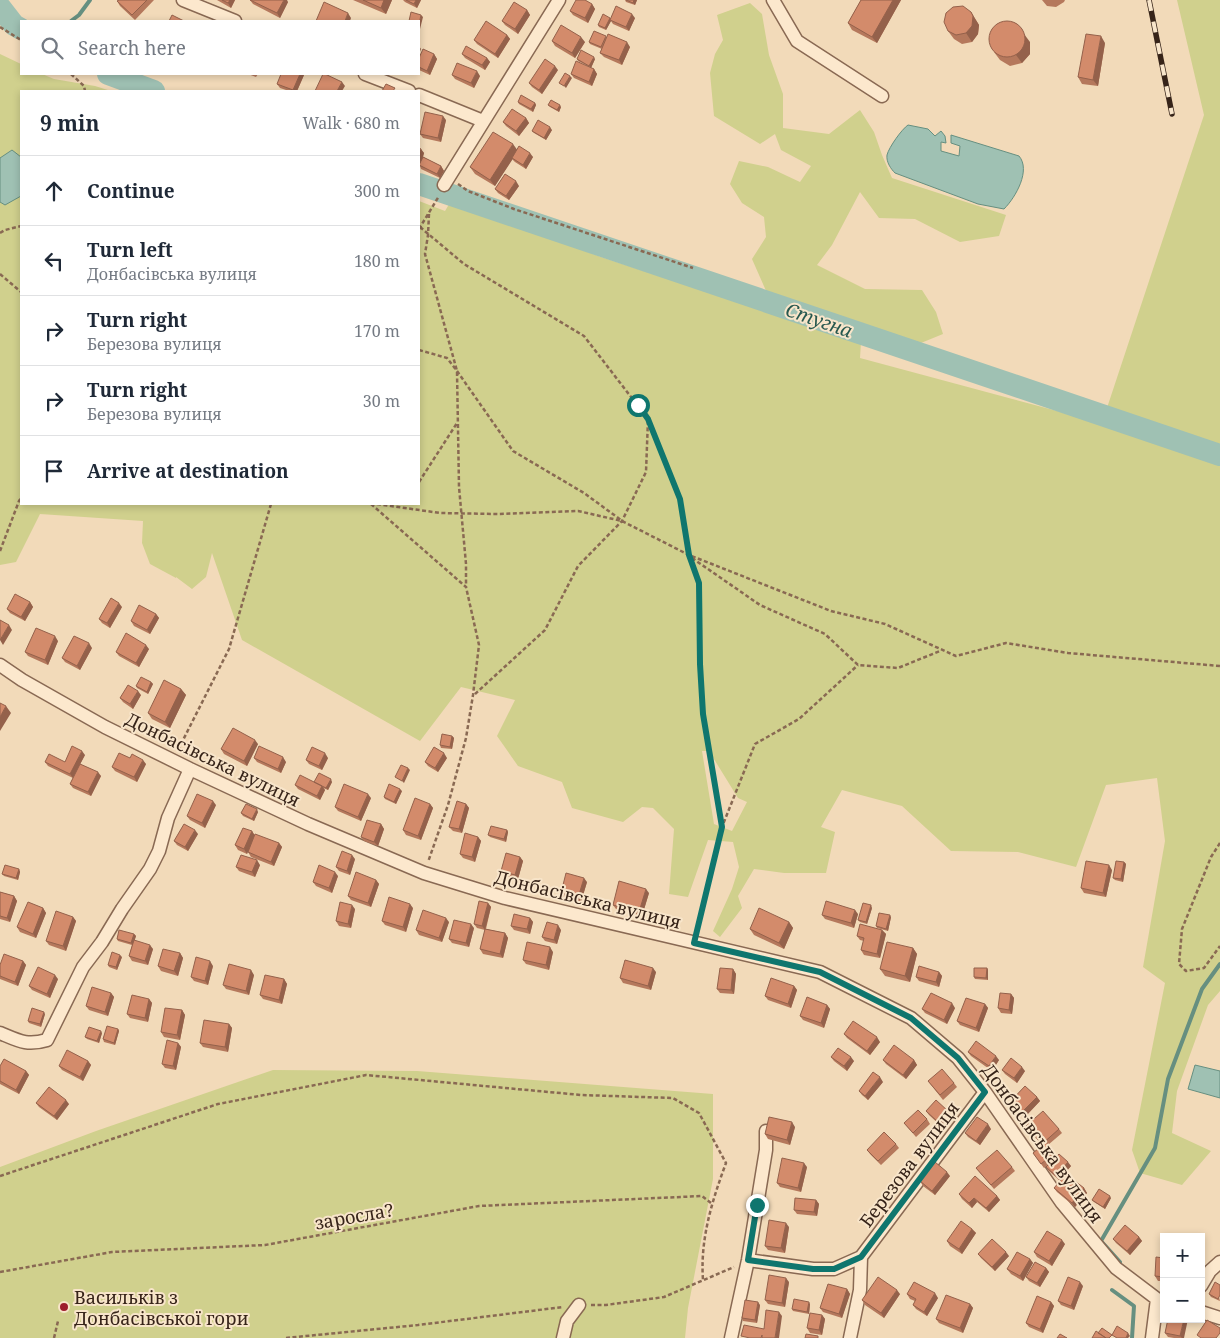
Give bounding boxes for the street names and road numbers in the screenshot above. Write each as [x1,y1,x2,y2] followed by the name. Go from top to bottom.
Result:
[122,706,304,812] street label: Донбасівська вулиця
[492,864,684,934] street label: Донбасівська вулиця
[977,1059,1109,1227] street label: Донбасівська вулиця
[854,1096,964,1232] street label: Березова вулиця
[313,1197,395,1235] street label: заросла?

